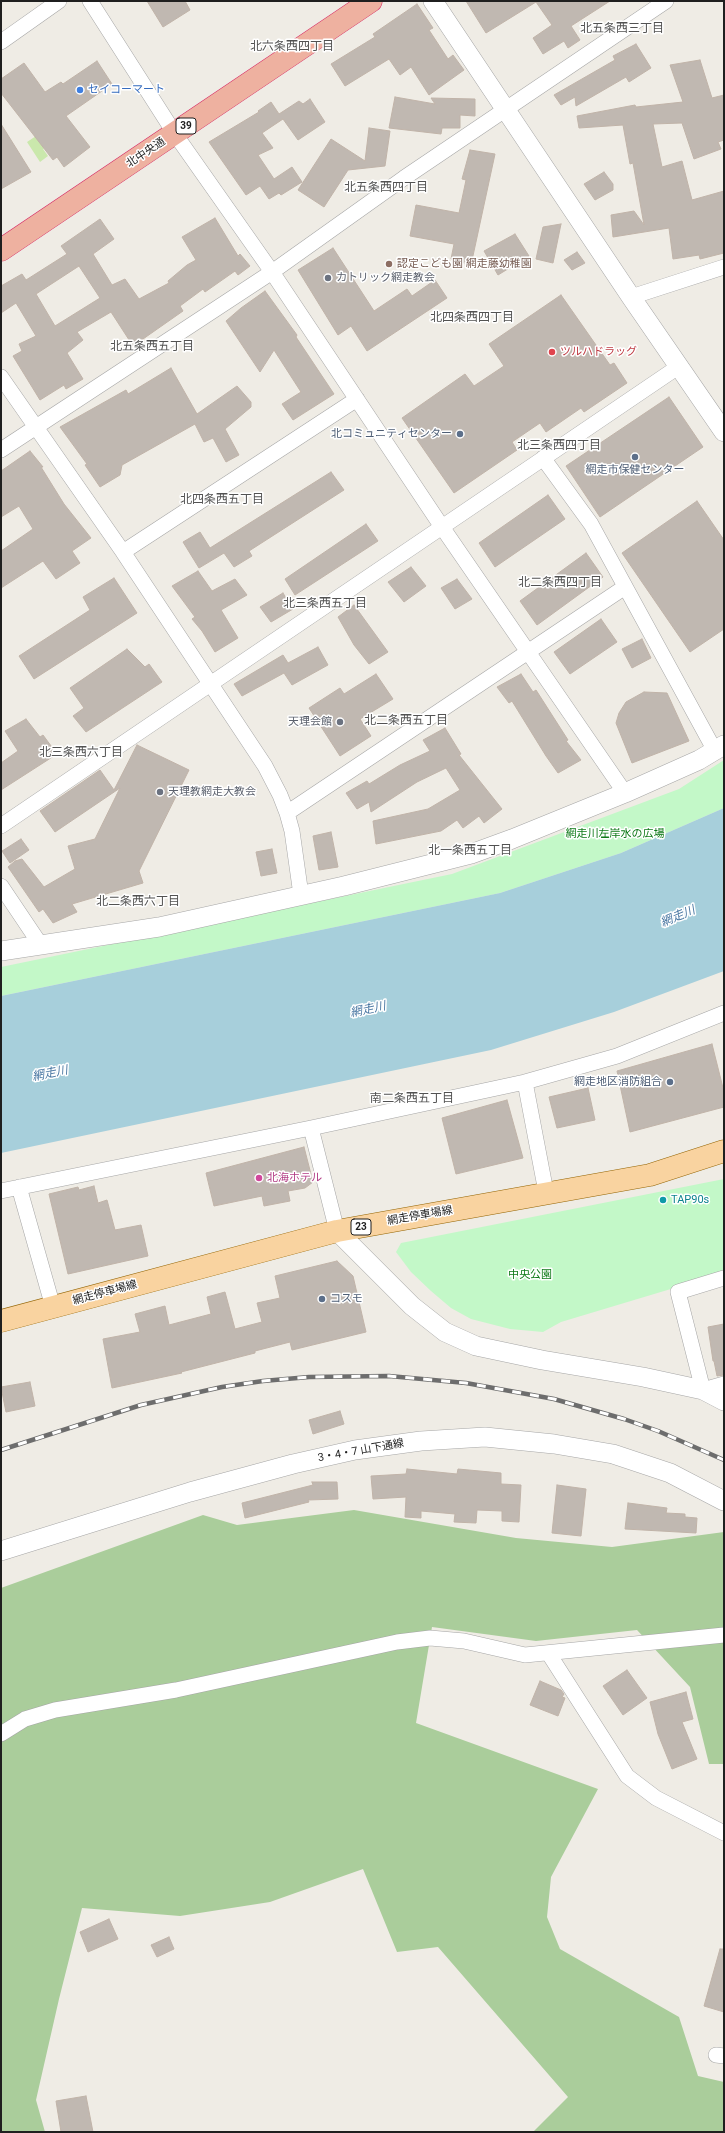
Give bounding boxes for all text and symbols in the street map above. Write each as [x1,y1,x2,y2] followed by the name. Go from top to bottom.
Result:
[580,22,664,36] district label: 北五条西三丁目
[250,40,334,54] district label: 北六条西四丁目
[88,83,165,97] place label: セイコーマート
[75,85,85,95] marker: セイコーマート
[176,118,196,134] road number: 39
[124,135,168,171] street label: 北中央通
[344,181,428,195] district label: 北五条西四丁目
[397,257,532,271] place label: 認定こども園 網走藤幼稚園
[384,259,394,269] marker: 認定こども園 網走藤幼稚園
[336,271,435,285] place label: カトリック網走教会
[323,273,333,283] marker: カトリック網走教会
[430,311,514,325] district label: 北四条西四丁目
[110,340,194,354] district label: 北五条西五丁目
[560,345,637,359] place label: ツルハドラッグ
[547,347,557,357] marker: ツルハドラッグ
[331,427,452,441] place label: 北コミュニティセンター
[455,429,465,439] marker: 北コミュニティセンター
[517,439,601,453] district label: 北三条西四丁目
[630,452,640,462] marker: 網走市保健センター
[586,463,684,477] place label: 網走市保健センター
[180,493,264,507] district label: 北四条西五丁目
[518,576,602,590] district label: 北二条西四丁目
[283,597,367,611] district label: 北三条西五丁目
[364,714,448,728] district label: 北二条西五丁目
[288,715,332,729] place label: 天理会館
[335,717,345,727] marker: 天理会館
[39,746,123,760] district label: 北三条西六丁目
[168,785,256,799] place label: 天理教網走大教会
[155,787,165,797] marker: 天理教網走大教会
[566,827,664,841] park label: 網走川左岸水の広場
[428,844,512,858] district label: 北一条西五丁目
[96,895,180,909] district label: 北二条西六丁目
[659,903,697,931] water label: 網走川
[349,999,387,1021] water label: 網走川
[31,1063,69,1085] water label: 網走川
[574,1075,662,1089] place label: 網走地区消防組合
[665,1077,675,1087] marker: 網走地区消防組合
[370,1092,454,1106] district label: 南二条西五丁目
[267,1171,322,1185] place label: 北海ホテル
[254,1173,264,1183] marker: 北海ホテル
[671,1193,709,1207] place label: TAP90s
[658,1195,668,1205] marker: TAP90s
[386,1204,454,1228] street label: 網走停車場線
[351,1219,371,1235] road number: 23
[508,1268,552,1282] park label: 中央公園
[71,1278,139,1308] street label: 網走停車場線
[330,1292,363,1306] place label: コスモ
[317,1294,327,1304] marker: コスモ
[317,1437,405,1465] street label: 3・4・7 山下通線

